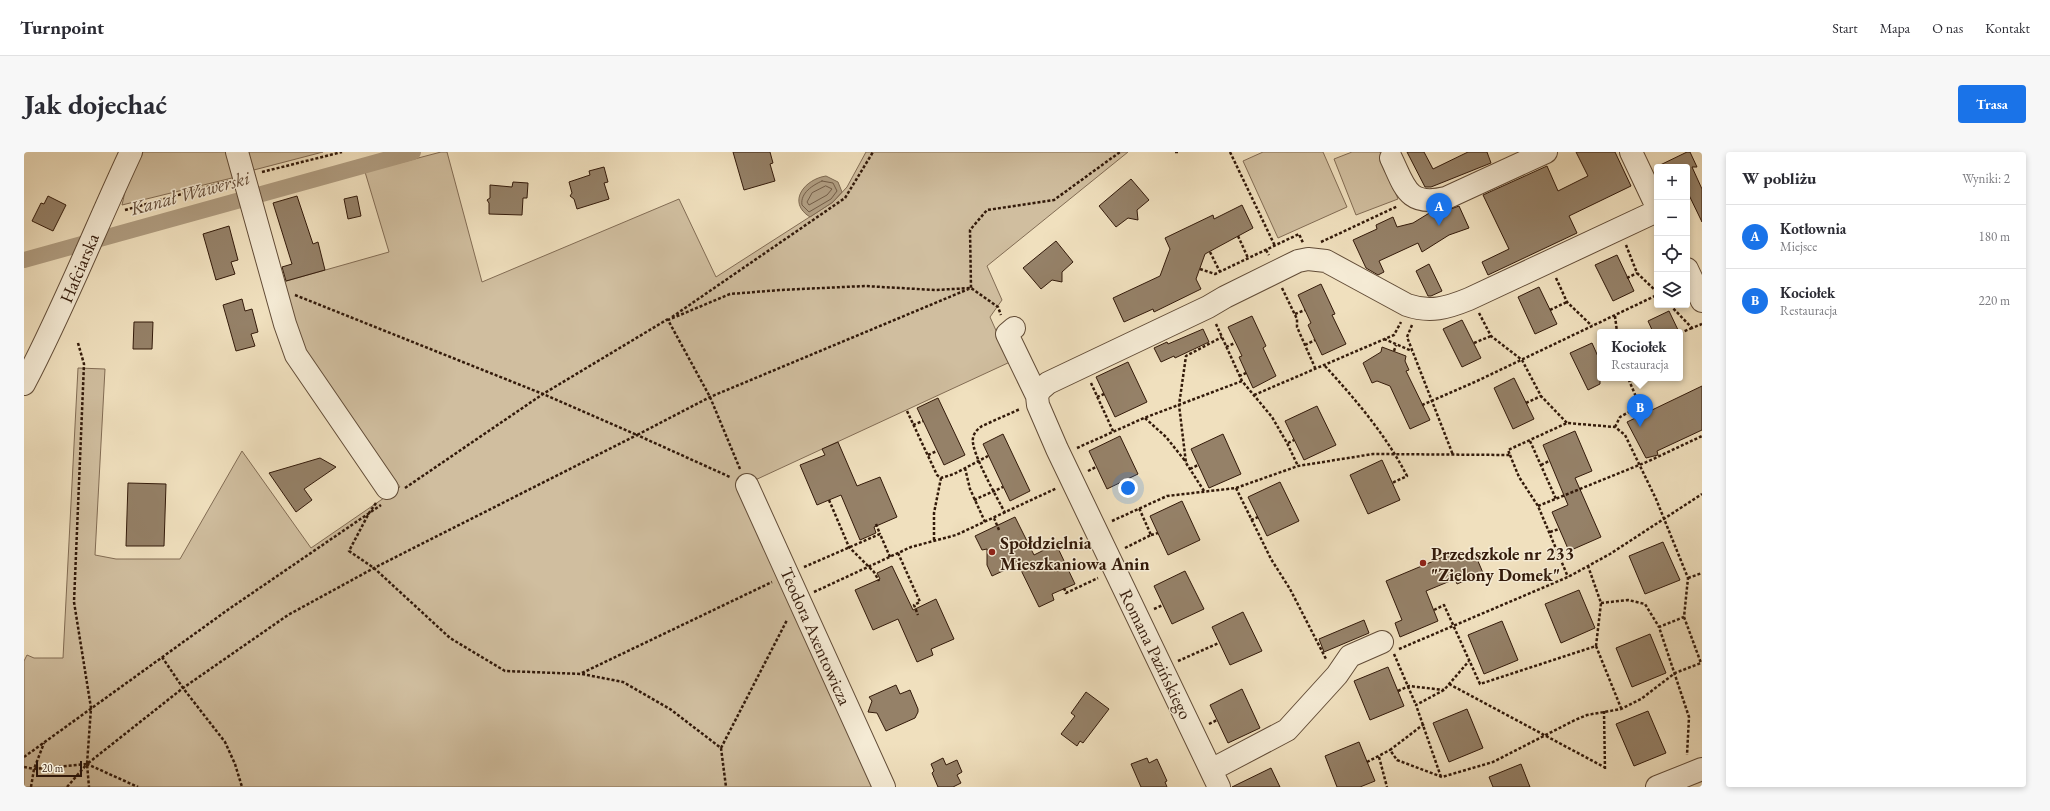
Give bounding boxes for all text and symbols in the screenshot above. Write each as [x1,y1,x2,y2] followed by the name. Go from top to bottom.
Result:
[20,15,104,40] text: Turnpoint
[1832,19,1858,37] text: Start
[1880,19,1910,37] text: Mapa
[1932,19,1963,37] text: O nas
[1985,19,2030,37] text: Kontakt
[1958,85,2026,123] button: Trasa
[24,86,167,122] text: Jak dojechać
[1654,164,1690,308] map controls
[1654,164,1690,200] button: +
[127,165,254,221] water label: Kanał Wawerski
[1742,167,1816,189] text: W pobliżu
[1962,170,2010,187] text: Wyniki: 2
[1426,193,1452,226] pin: A
[1654,200,1690,236] button: −
[1780,219,1846,238] text: Kotłownia
[1750,228,1760,245] text: A
[1979,228,2010,245] text: 180 m
[54,229,104,306] street label: Hafciarska
[1654,236,1690,272] button: locate
[1780,238,1817,255] text: Miejsce
[1654,272,1690,308] button: layers
[1780,283,1835,302] text: Kociołek
[1751,292,1759,309] text: B
[1979,292,2010,309] text: 220 m
[1780,302,1837,319] text: Restauracja
[1597,329,1683,381] popup
[1611,337,1667,356] text: Kociołek
[1611,356,1669,373] text: Restauracja
[1627,394,1653,427] pin: B
[1118,478,1138,498] your location
[1000,531,1150,575] place label: Społdzielnia Mieszkaniowa Anin
[1431,542,1574,586] place label: Przedszkole nr 233 "Zielony Domek"
[987,547,997,557] marker: Społdzielnia Mieszkaniowa Anin
[1418,558,1428,568] marker: Przedszkole nr 233 "Zielony Domek"
[775,563,857,709] street label: Teodora Axentowicza
[1114,585,1198,723] street label: Romana Pazińskiego
[36,759,82,778] scale bar
[42,761,63,775] text: 20 m

